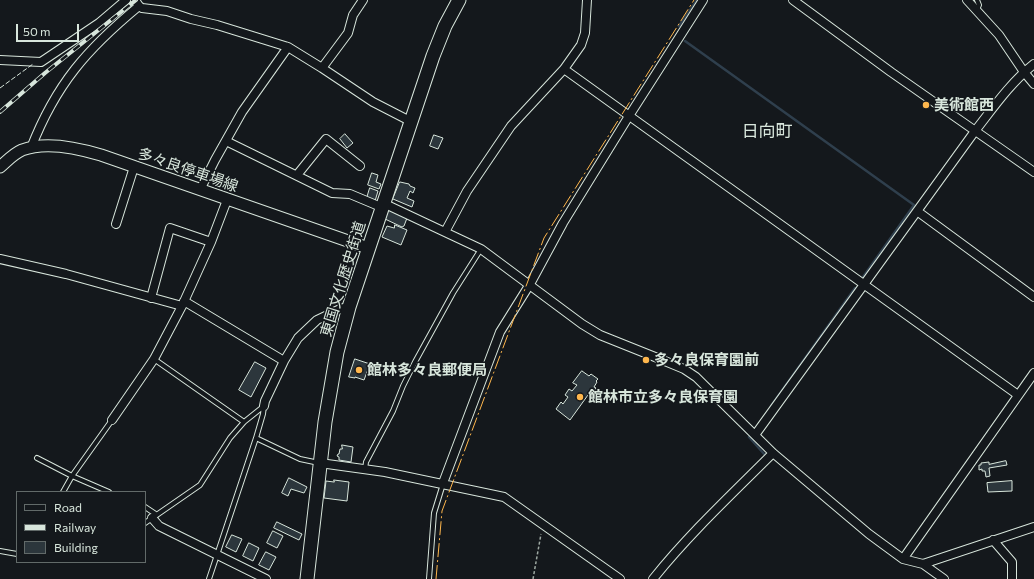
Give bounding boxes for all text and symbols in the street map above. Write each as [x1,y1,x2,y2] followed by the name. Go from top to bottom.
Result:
[18,16,81,42] scale bar
[23,24,51,38] text: 50 m
[934,96,994,114] place label: 美術館西
[921,100,931,110] marker: 美術館西
[742,121,792,141] district label: 日向町
[135,144,241,196] street label: 多々良停車場線
[317,219,369,339] street label: 東国文化歴史街道
[654,351,759,369] place label: 多々良保育園前
[641,355,651,365] marker: 多々良保育園前
[367,361,487,379] place label: 館林多々良郵便局
[354,365,364,375] marker: 館林多々良郵便局
[588,388,738,406] place label: 館林市立多々良保育園
[575,392,585,402] marker: 館林市立多々良保育園
[16,491,146,563] legend
[54,500,82,514] text: Road
[54,520,96,534] text: Railway
[54,540,98,554] text: Building

